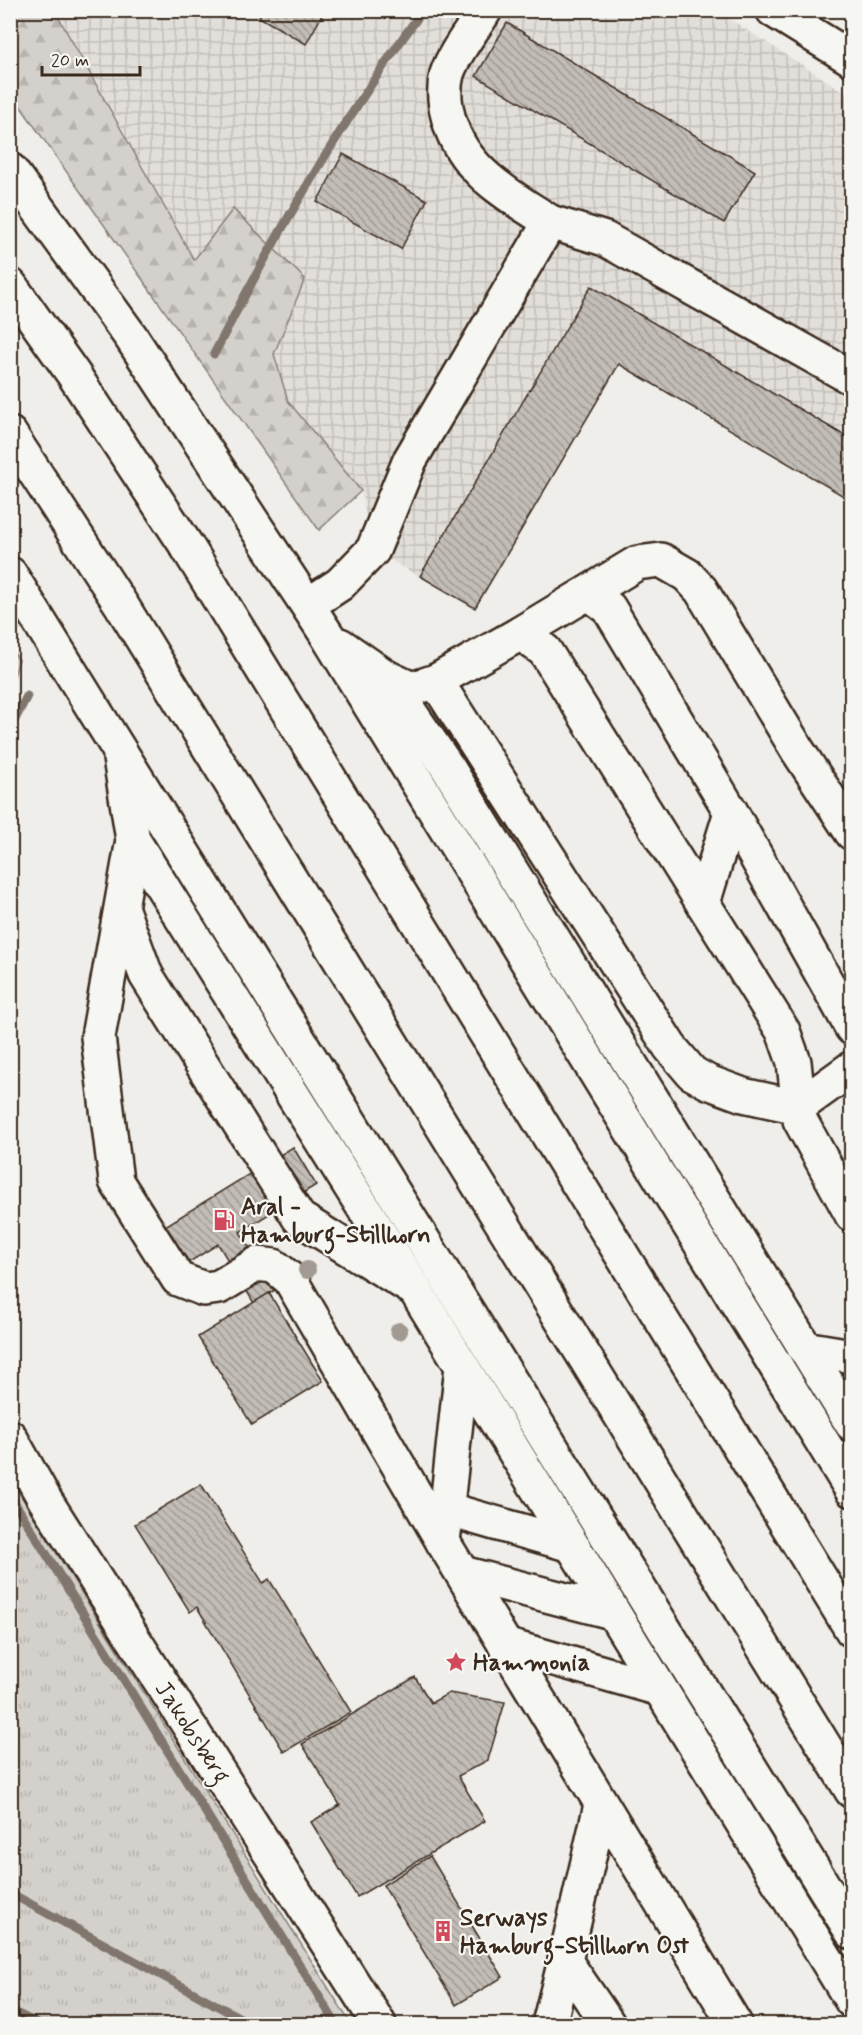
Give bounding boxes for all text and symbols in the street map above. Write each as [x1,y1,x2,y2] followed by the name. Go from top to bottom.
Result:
[42,39,140,77] scale bar
[51,49,89,73] text: 20 m
[241,1192,431,1254] place label: Aral - Hamburg-Stillhorn
[212,1208,236,1232] fuel station icon: Aral - Hamburg-Stillhorn
[473,1648,590,1679] place label: Hammonia
[444,1650,468,1674] place icon: Hammonia
[145,1676,236,1792] street label: Jakobsberg
[460,1903,689,1965] place label: Serways Hamburg-Stillhorn Ost
[431,1919,455,1943] building icon: Serways Hamburg-Stillhorn Ost

